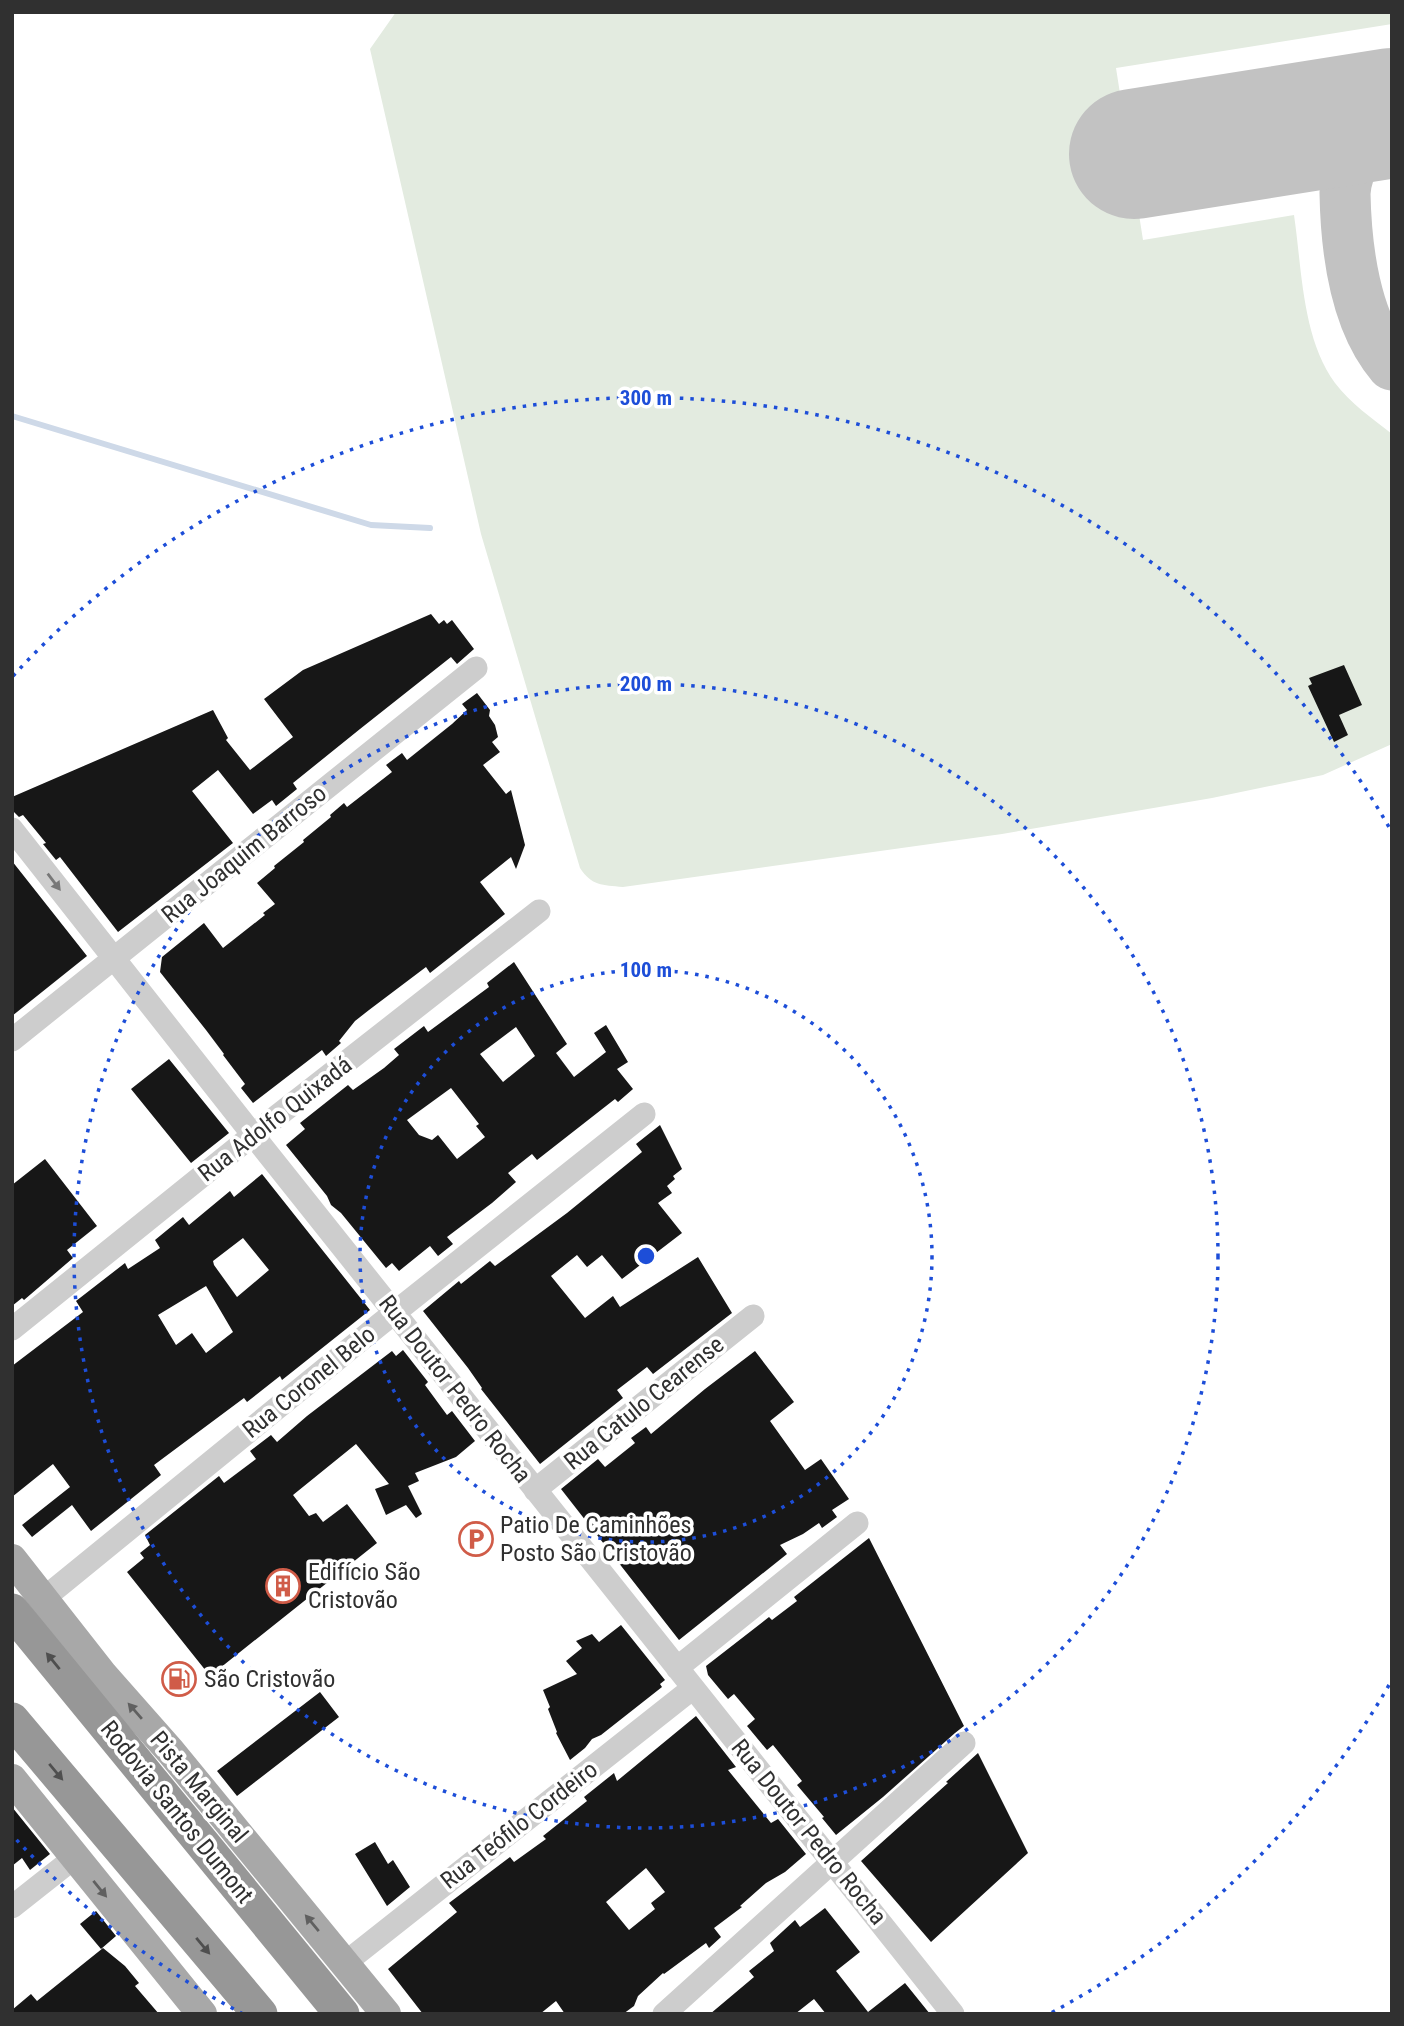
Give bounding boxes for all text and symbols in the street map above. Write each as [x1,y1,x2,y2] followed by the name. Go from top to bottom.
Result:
[620,386,672,410] text: 300 m
[620,672,672,696] text: 200 m
[156,779,332,929] street label: Rua Joaquim Barroso
[47,873,62,891] one-way arrow
[620,958,672,982] text: 100 m
[193,1050,357,1188] street label: Rua Adolfo Quixadá
[634,1244,658,1268] centre of rings
[373,1290,537,1488] street label: Rua Doutor Pedro Rocha
[237,1320,381,1444] street label: Rua Coronel Belo
[559,1330,729,1476] street label: Rua Catulo Cearense
[500,1511,692,1567] place label: Patio De Caminhões Posto São Cristovão
[457,1520,495,1558] parking icon: Patio De Caminhões Posto São Cristovão
[308,1558,421,1614] place label: Edifício São Cristovão
[264,1567,302,1605] building icon: Edifício São Cristovão
[46,1653,61,1670] one-way arrow
[160,1660,198,1698] fuel station icon: São Cristovão
[204,1665,335,1693] place label: São Cristovão
[128,1702,143,1719] one-way arrow
[95,1715,259,1909] street label: Rodovia Santos Dumont
[144,1726,254,1848] street label: Pista Marginal
[726,1734,892,1930] street label: Rua Doutor Pedro Rocha
[435,1755,603,1895] street label: Rua Teófilo Cordeiro
[48,1763,64,1781] one-way arrow
[93,1880,108,1898] one-way arrow
[305,1914,320,1931] one-way arrow
[195,1937,211,1955] one-way arrow

